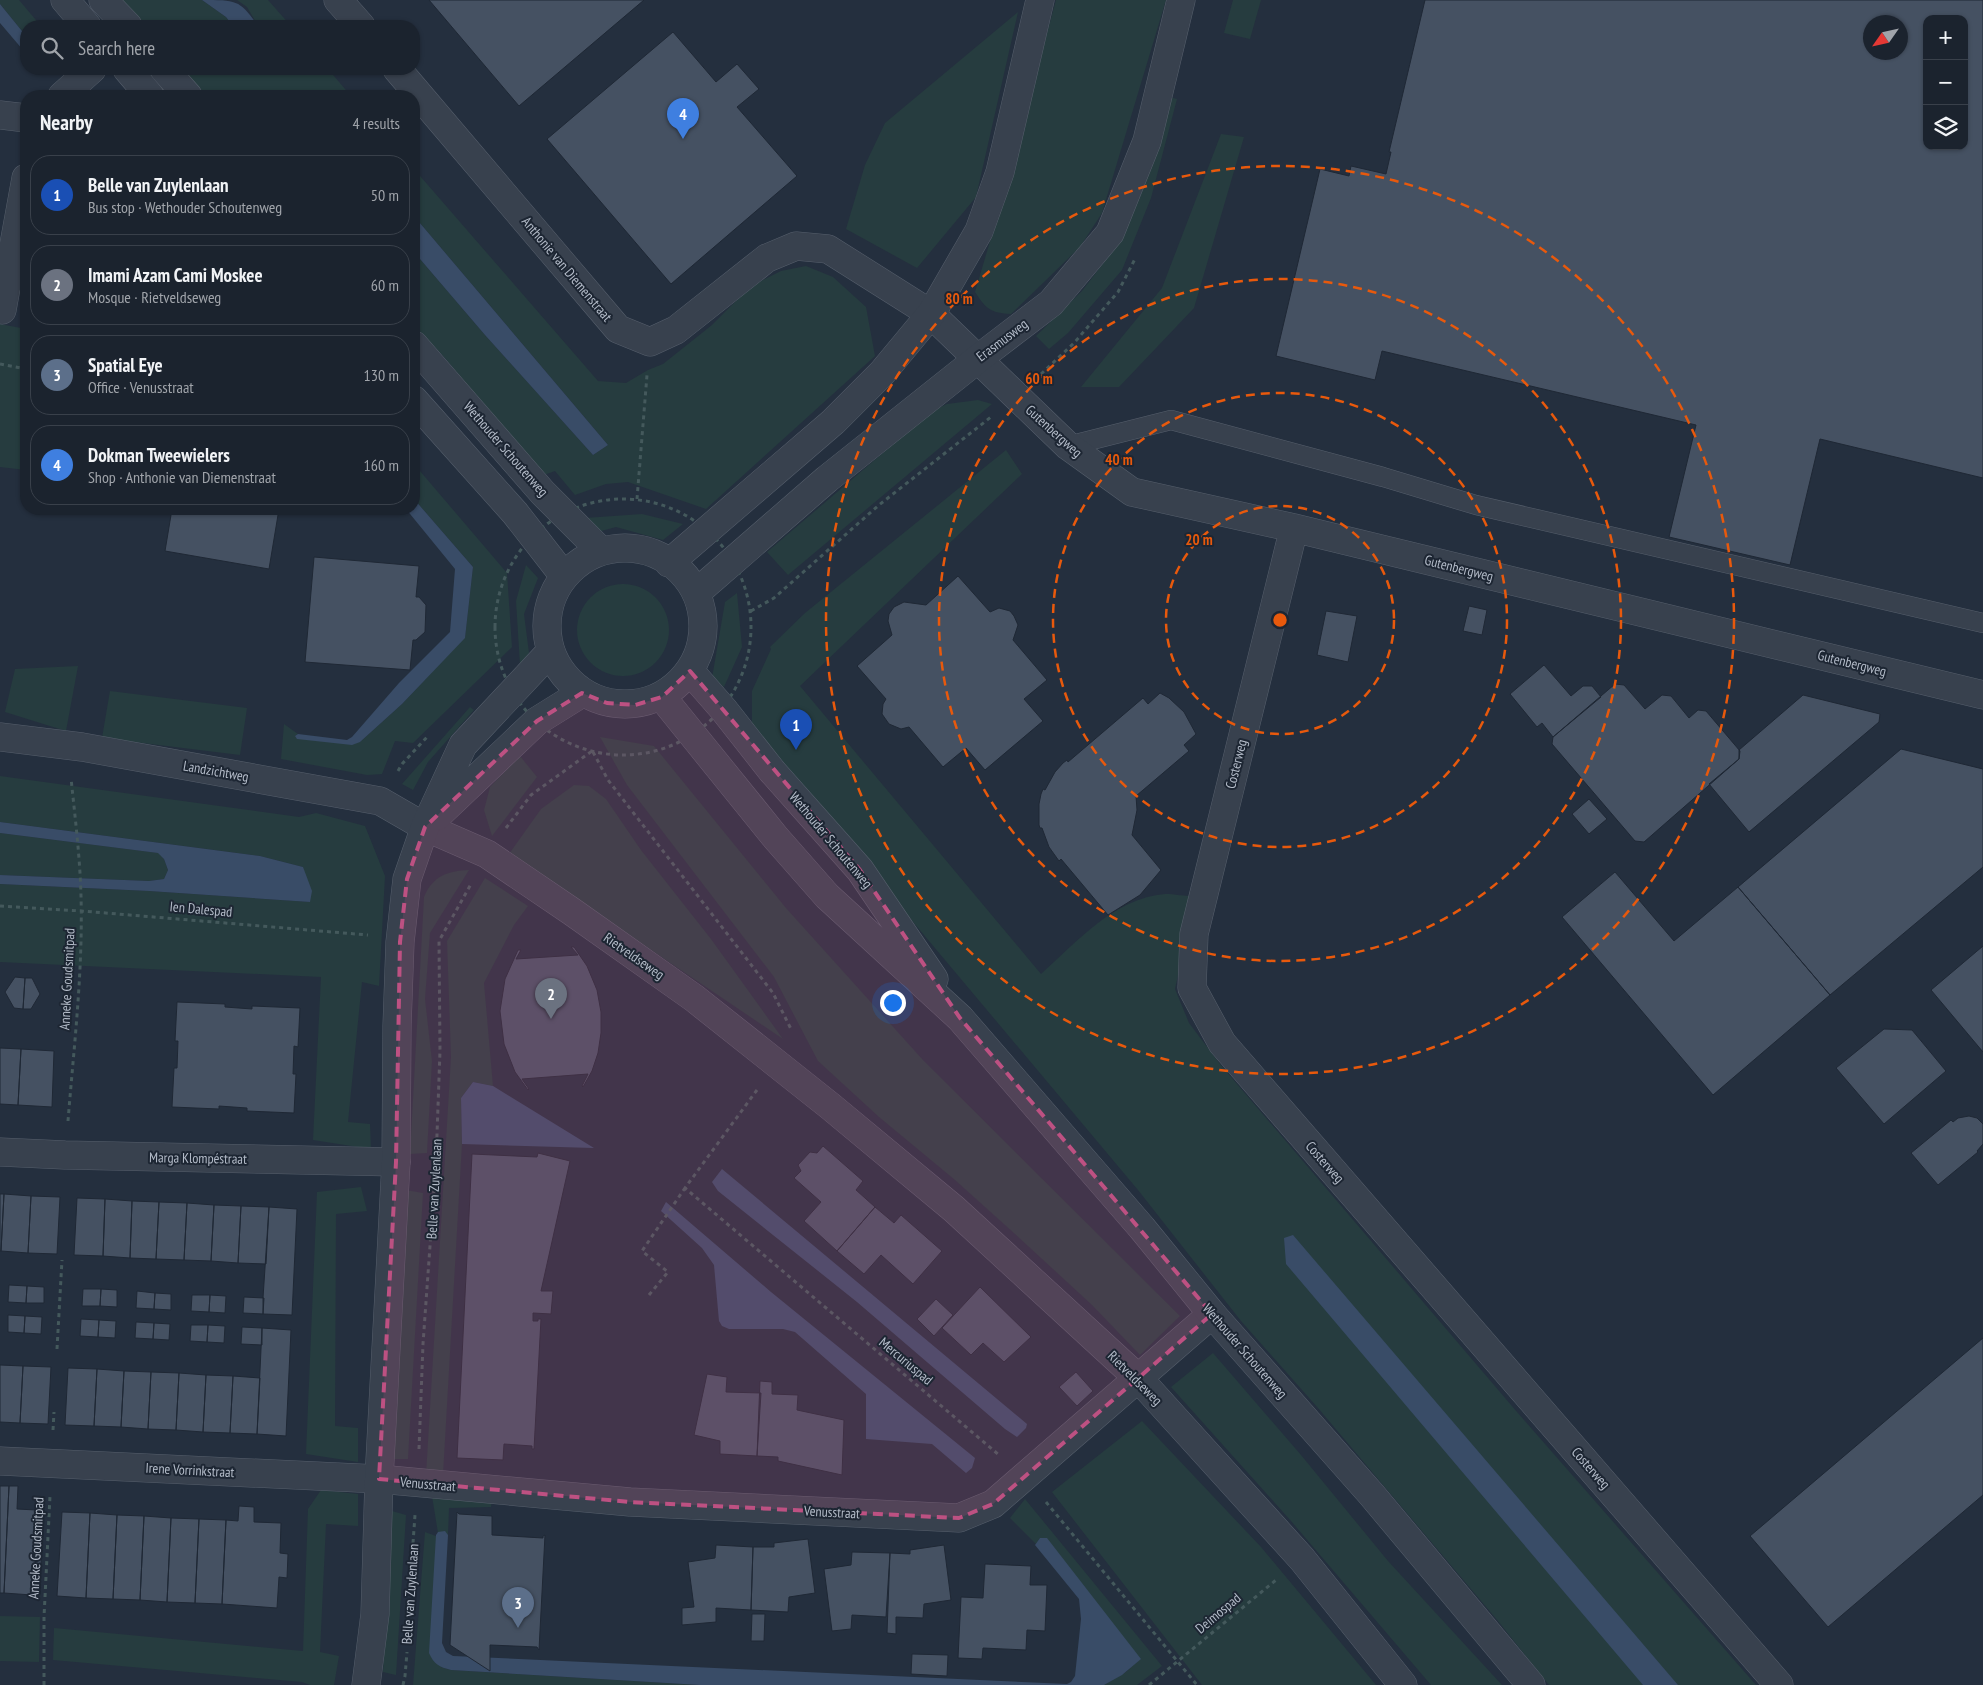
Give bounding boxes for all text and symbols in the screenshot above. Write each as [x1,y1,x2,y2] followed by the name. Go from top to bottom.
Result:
[1863,15,1908,60] north arrow
[1923,15,1968,150] map controls
[1923,15,1968,60] button: +
[20,20,420,75] search box
[38,34,66,62] icon: search
[78,36,155,60] text: Search here
[1923,60,1968,105] button: −
[667,98,699,139] pin: 4
[1923,105,1968,150] button: layers
[40,109,93,136] text: Nearby
[353,113,400,133] text: 4 results
[88,173,229,197] text: Belle van Zuylenlaan
[53,185,61,205] text: 1
[371,185,399,205] text: 50 m
[88,197,282,217] text: Bus stop · Wethouder Schoutenweg
[518,213,616,325] street label: Anthonie van Diemenstraat
[88,263,263,287] text: Imami Azam Cami Moskee
[53,275,61,295] text: 2
[371,275,399,295] text: 60 m
[88,287,221,307] text: Mosque · Rietveldseweg
[945,289,973,308] text: 80 m
[973,315,1031,365] street label: Erasmusweg
[88,353,163,377] text: Spatial Eye
[53,365,61,385] text: 3
[364,365,399,385] text: 130 m
[1025,369,1053,388] text: 60 m
[88,377,194,397] text: Office · Venusstraat
[460,398,552,500] street label: Wethouder Schoutenweg
[1022,401,1086,461] street label: Gutenbergweg
[88,443,230,467] text: Dokman Tweewielers
[1105,450,1133,469] text: 40 m
[53,455,61,475] text: 4
[364,455,399,475] text: 160 m
[88,467,276,487] text: Shop · Anthonie van Diemenstraat
[1185,530,1213,549] text: 20 m
[1423,551,1495,585] street label: Gutenbergweg
[1271,611,1289,629] centre of rings
[1816,646,1888,680] street label: Gutenbergweg
[780,709,812,750] pin: 1
[1221,738,1251,790] street label: Costerweg
[182,756,250,786] street label: Landzichtweg
[785,788,877,892] street label: Wethouder Schoutenweg
[169,897,233,921] street label: Ien Dalespad
[55,927,79,1031] street label: Anneke Goudsmitpad
[600,929,668,983] street label: Rietveldseweg
[535,978,567,1019] pin: 2
[880,990,906,1016] your location
[1302,1137,1348,1187] street label: Costerweg
[422,1138,446,1240] street label: Belle van Zuylenlaan
[149,1148,247,1168] street label: Marga Klompéstraat
[1199,1300,1291,1402] street label: Wethouder Schoutenweg
[875,1333,937,1389] street label: Mercuriuspad
[1104,1347,1166,1409] street label: Rietveldseweg
[1568,1443,1614,1493] street label: Costerweg
[145,1459,235,1481] street label: Irene Vorrinkstraat
[398,1473,457,1495] street label: Venusstraat
[24,1496,48,1600] street label: Anneke Goudsmitpad
[803,1501,861,1522] street label: Venusstraat
[398,1543,422,1645] street label: Belle van Zuylenlaan
[502,1587,534,1628] pin: 3
[1192,1589,1244,1637] street label: Deimospad

